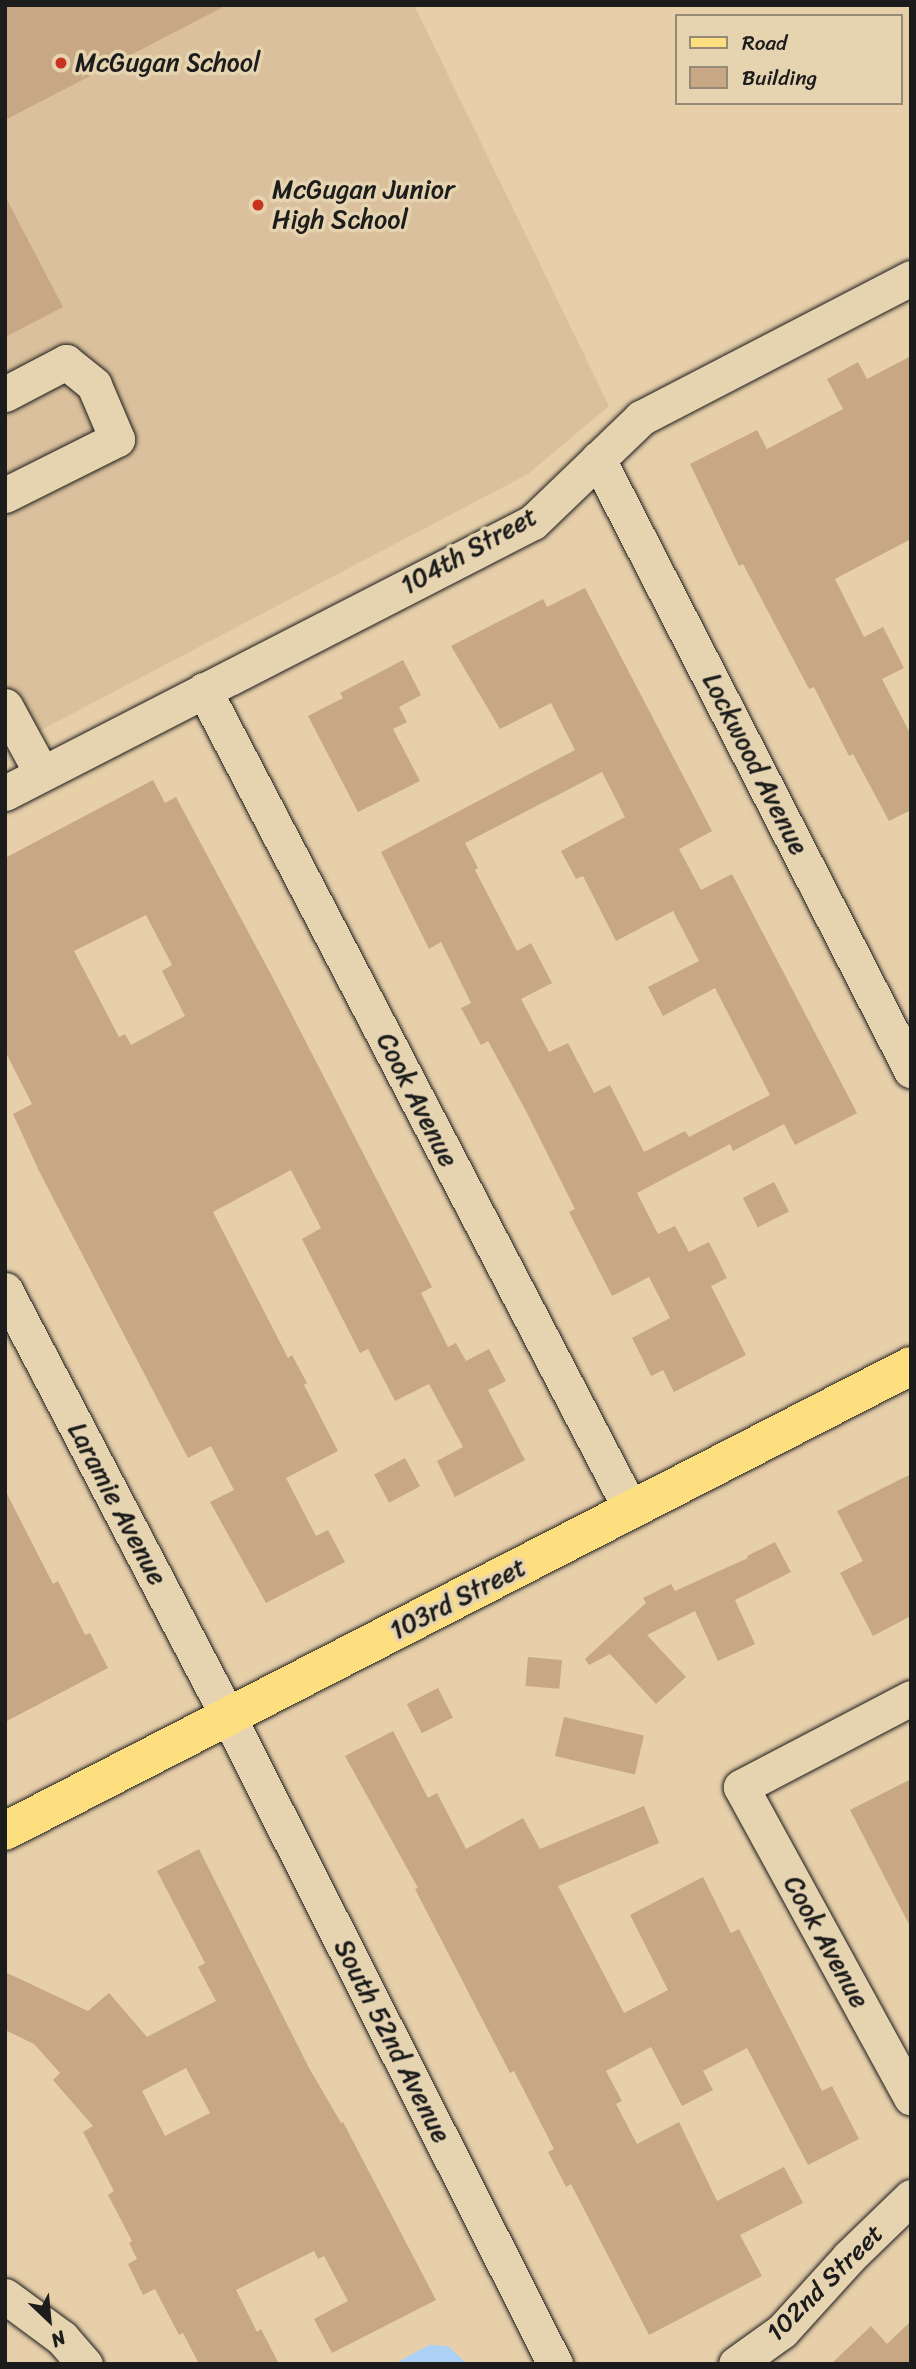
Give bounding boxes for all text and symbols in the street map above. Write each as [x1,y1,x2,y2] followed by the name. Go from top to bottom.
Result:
[674,14,902,105] legend
[742,24,787,62] text: Road
[75,47,263,79] place label: McGugan School
[53,55,69,71] marker: McGugan School
[742,59,817,97] text: Building
[272,174,454,235] place label: McGugan Junior High School
[250,197,266,213] marker: McGugan Junior High School
[395,501,543,601] street label: 104th Street
[696,668,814,860] street label: Lockwood Avenue
[370,1028,464,1172] street label: Cook Avenue
[61,1418,173,1590] street label: Laramie Avenue
[385,1551,531,1647] street label: 103rd Street
[777,1871,875,2013] street label: Cook Avenue
[327,1934,457,2148] street label: South 52nd Avenue
[760,2218,890,2348] street label: 102nd Street
[14,2285,84,2355] north arrow
[45,2322,72,2357] text: N

